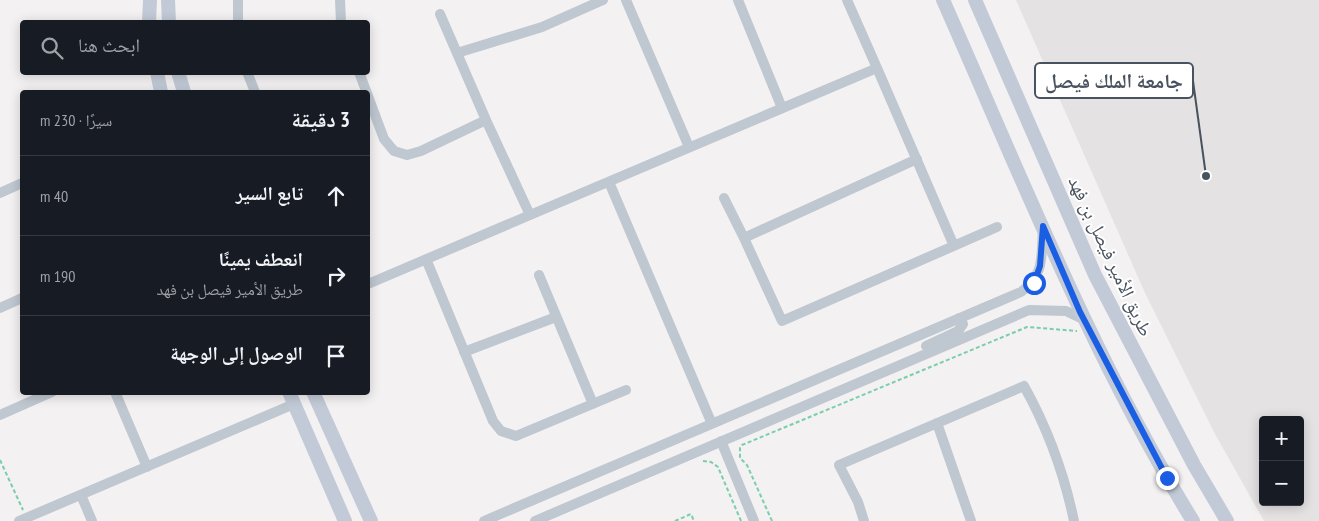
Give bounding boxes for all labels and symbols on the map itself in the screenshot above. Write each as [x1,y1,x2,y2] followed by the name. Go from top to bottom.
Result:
[1035,63,1193,98] callout: جامعة الملك فيصل
[1045,68,1183,94] text: جامعة الملك فيصل
[1063,172,1159,340] street label: طريق الأمير فيصل بن فهد
[1023,272,1046,295] route start
[1156,467,1179,490] route end

